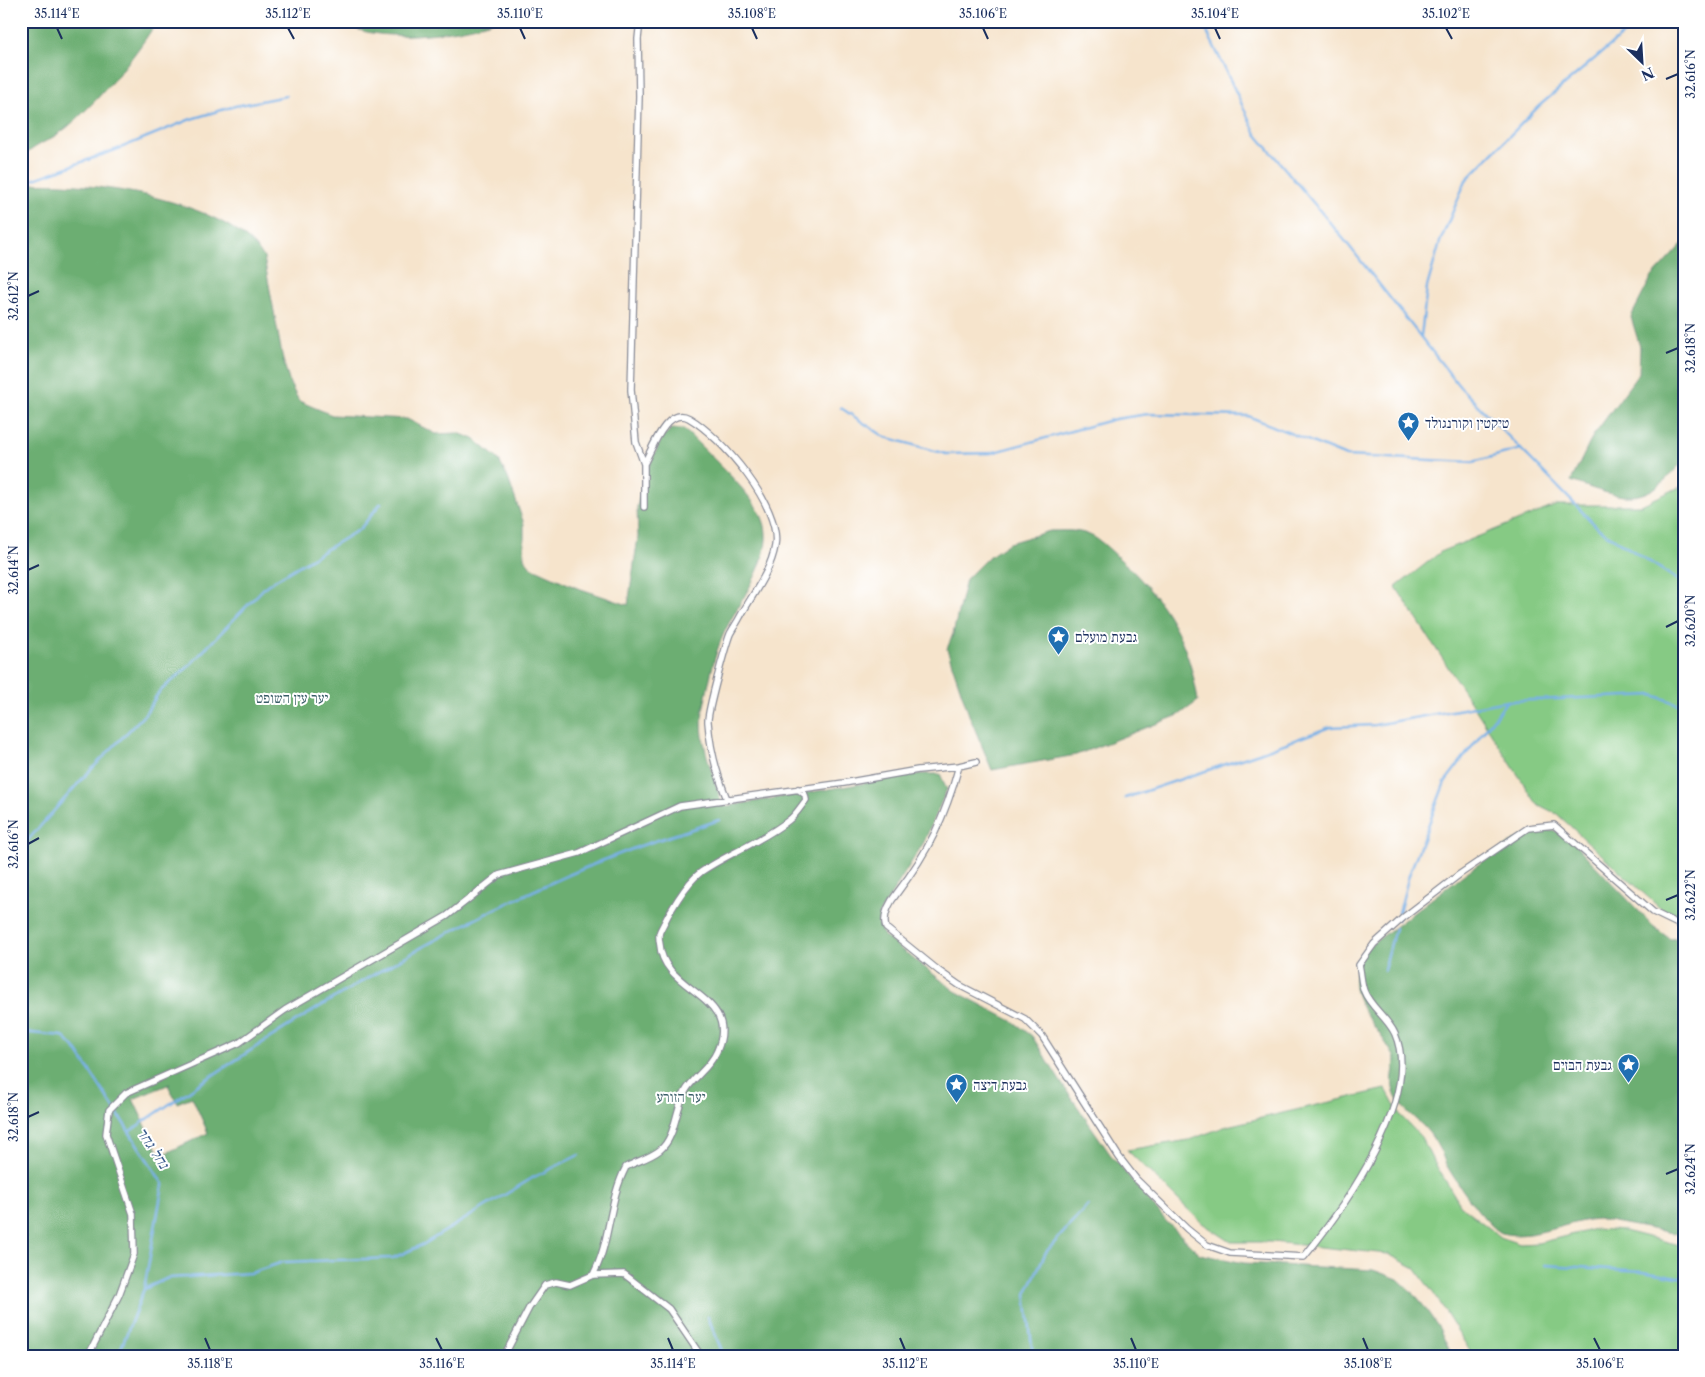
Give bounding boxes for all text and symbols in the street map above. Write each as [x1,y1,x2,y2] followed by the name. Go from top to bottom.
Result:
[34,6,80,21] text: 35.114°E
[265,6,311,21] text: 35.112°E
[497,6,543,21] text: 35.110°E
[728,6,776,21] text: 35.108°E
[959,6,1007,21] text: 35.106°E
[1191,6,1239,21] text: 35.104°E
[1422,6,1470,21] text: 35.102°E
[1618,38,1668,88] north arrow
[1683,49,1698,99] text: 32.616°N
[1638,63,1657,85] text: N
[6,271,21,321] text: 32.612°N
[1683,323,1698,373] text: 32.618°N
[1397,411,1421,442] place icon: טיקטין וקורנגולד
[1425,414,1509,432] place label: טיקטין וקורנגולד
[6,545,21,595] text: 32.614°N
[1683,595,1698,647] text: 32.620°N
[1047,625,1071,656] place icon: גבעת מועלם
[1075,628,1137,646] place label: גבעת מועלם
[256,689,329,707] park label: יער עין השופט
[6,819,21,869] text: 32.616°N
[1683,869,1698,921] text: 32.622°N
[1616,1053,1640,1084] place icon: גבעת הבזים
[1553,1056,1612,1074] place label: גבעת הבזים
[945,1073,969,1104] place icon: גבעת דיצה
[973,1076,1027,1094] place label: גבעת דיצה
[656,1088,706,1106] park label: יער הזורע
[6,1092,21,1142] text: 32.618°N
[133,1124,174,1173] water label: נחל גחר
[1683,1143,1698,1195] text: 32.624°N
[187,1356,233,1371] text: 35.118°E
[419,1356,465,1371] text: 35.116°E
[650,1356,696,1371] text: 35.114°E
[882,1356,928,1371] text: 35.112°E
[1113,1356,1159,1371] text: 35.110°E
[1344,1356,1392,1371] text: 35.108°E
[1576,1356,1624,1371] text: 35.106°E

